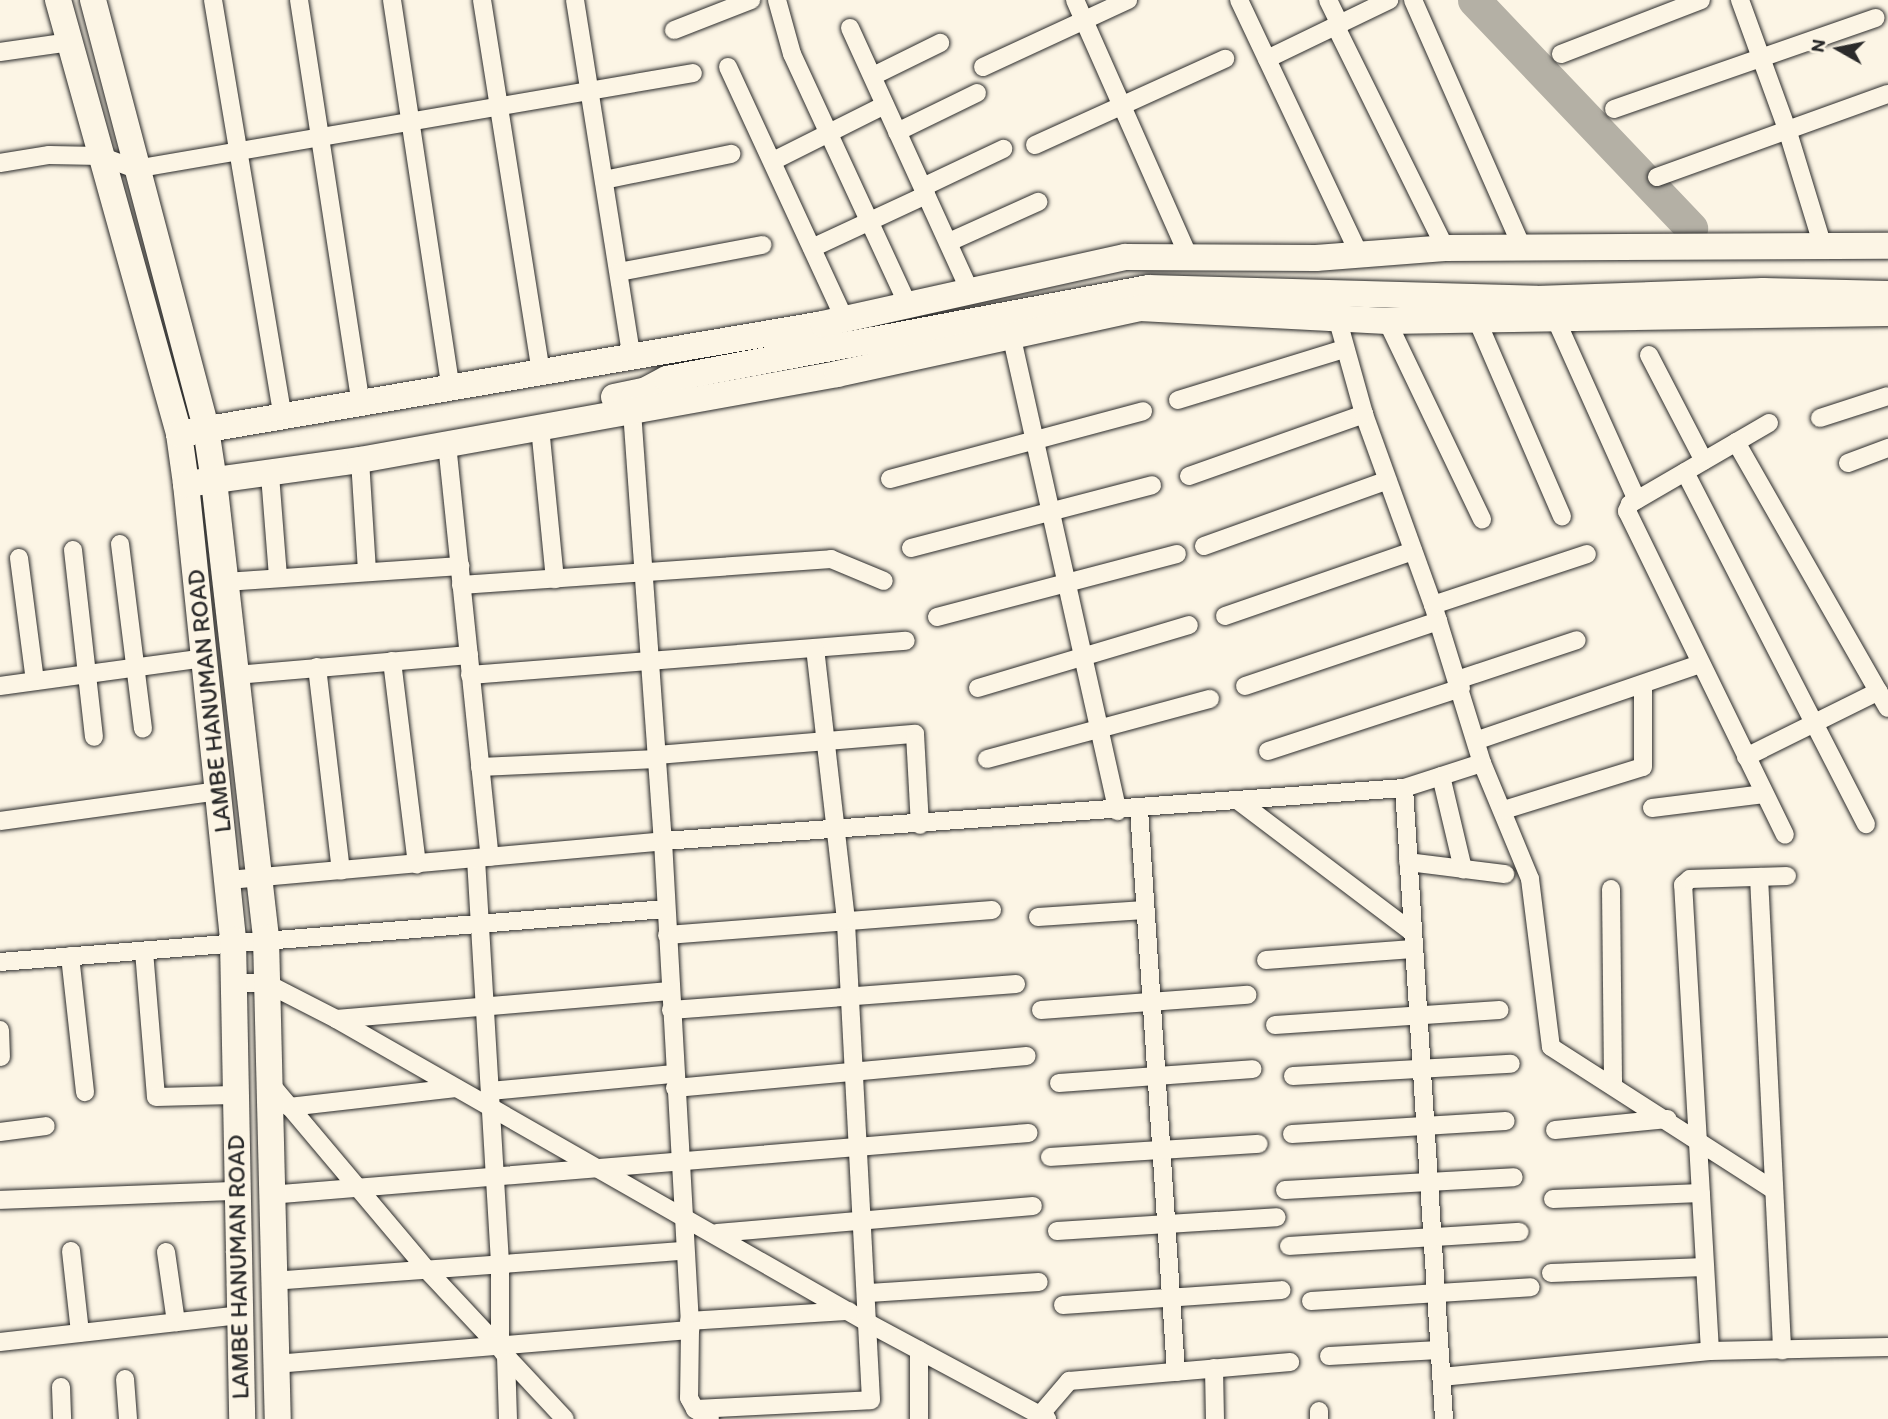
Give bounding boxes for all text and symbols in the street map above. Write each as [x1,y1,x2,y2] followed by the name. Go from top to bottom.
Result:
[1804,14,1874,84] north arrow
[1805,38,1830,54] text: N
[181,568,237,834] street label: LAMBE HANUMAN ROAD
[221,1135,255,1399] street label: LAMBE HANUMAN ROAD

